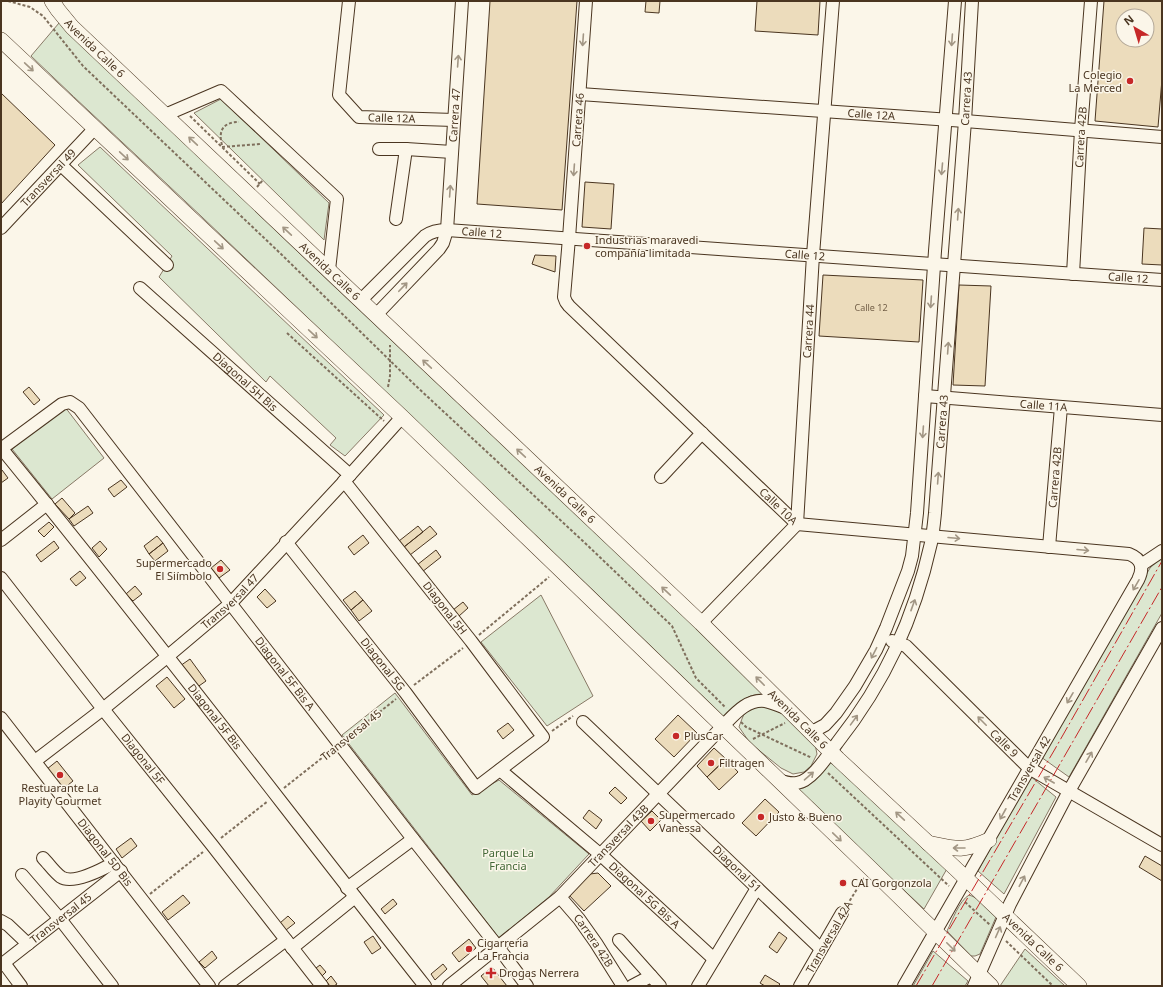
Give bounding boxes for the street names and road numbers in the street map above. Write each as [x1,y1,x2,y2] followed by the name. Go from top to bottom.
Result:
[61,16,129,81] street label: Avenida Calle 6
[957,71,975,126] street label: Carrera 43
[445,88,463,143] street label: Carrera 47
[568,92,587,147] street label: Carrera 46
[847,105,897,123] street label: Calle 12A
[1071,106,1090,168] street label: Carrera 42B
[368,109,417,126] street label: Calle 12A
[17,145,79,210] street label: Transversal 49
[461,223,503,241] street label: Calle 12
[296,238,364,303] street label: Avenida Calle 6
[784,246,826,263] street label: Calle 12
[1107,268,1149,286] street label: Calle 12
[799,303,817,359] street label: Carrera 44
[210,349,281,414] street label: Diagonal 5H Bis
[932,394,951,449] street label: Carrera 43
[1019,396,1069,414] street label: Calle 11A
[1044,446,1065,508] street label: Carrera 42B
[532,461,599,526] street label: Avenida Calle 6
[756,484,802,528] street label: Calle 10A
[198,570,262,632] street label: Transversal 47
[420,578,471,637] street label: Diagonal 5H
[252,634,319,714] street label: Diagonal 5F Bis A
[358,634,409,693] street label: Diagonal 5G
[185,680,246,752] street label: Diagonal 5F Bis
[765,686,831,752] street label: Avenida Calle 6
[317,705,384,764] street label: Transversal 45
[987,726,1022,760] street label: Calle 9
[118,730,169,787] street label: Diagonal 5F
[1004,733,1054,805] street label: Transversal 42
[585,801,652,870] street label: Transversal 43B
[75,815,137,889] street label: Diagonal 5D Bis
[710,842,765,895] street label: Diagonal 51
[606,858,684,932] street label: Diagonal 5G Bis A
[27,889,94,947] street label: Transversal 45
[802,897,856,976] street label: Transversal 42A
[1000,909,1067,974] street label: Avenida Calle 6
[571,910,617,970] street label: Carrera 42B

